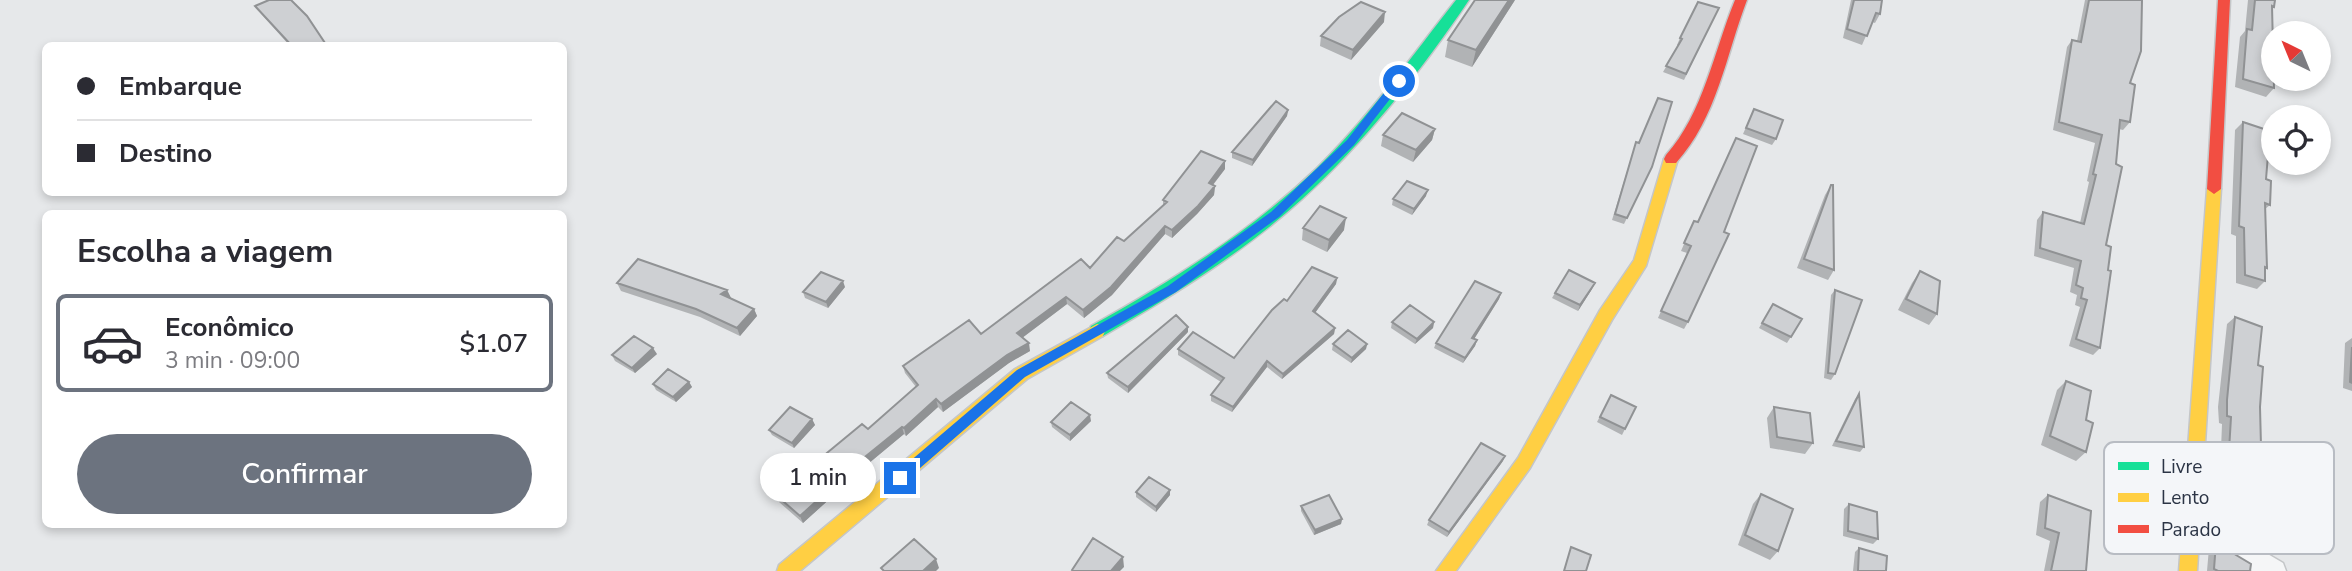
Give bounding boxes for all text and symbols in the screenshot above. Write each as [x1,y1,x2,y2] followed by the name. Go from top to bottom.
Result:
[2261,21,2331,91] north arrow
[2261,21,2331,175] map controls
[1383,65,1415,97] route start
[119,69,242,104] text: Embarque
[2261,105,2331,175] button: locate
[119,136,212,171] text: Destino
[77,230,333,273] text: Escolha a viagem
[165,310,294,345] text: Econômico
[81,312,144,375] icon: car
[459,326,528,361] text: $1.07
[165,345,300,376] text: 3 min · 09:00
[77,434,532,514] button: Confirmar
[2104,442,2334,554] legend
[760,454,876,503] callout: 1 min
[2161,454,2202,480] text: Livre
[789,462,847,493] text: 1 min
[884,462,916,494] route end
[2161,485,2209,511] text: Lento
[2161,517,2221,543] text: Parado

